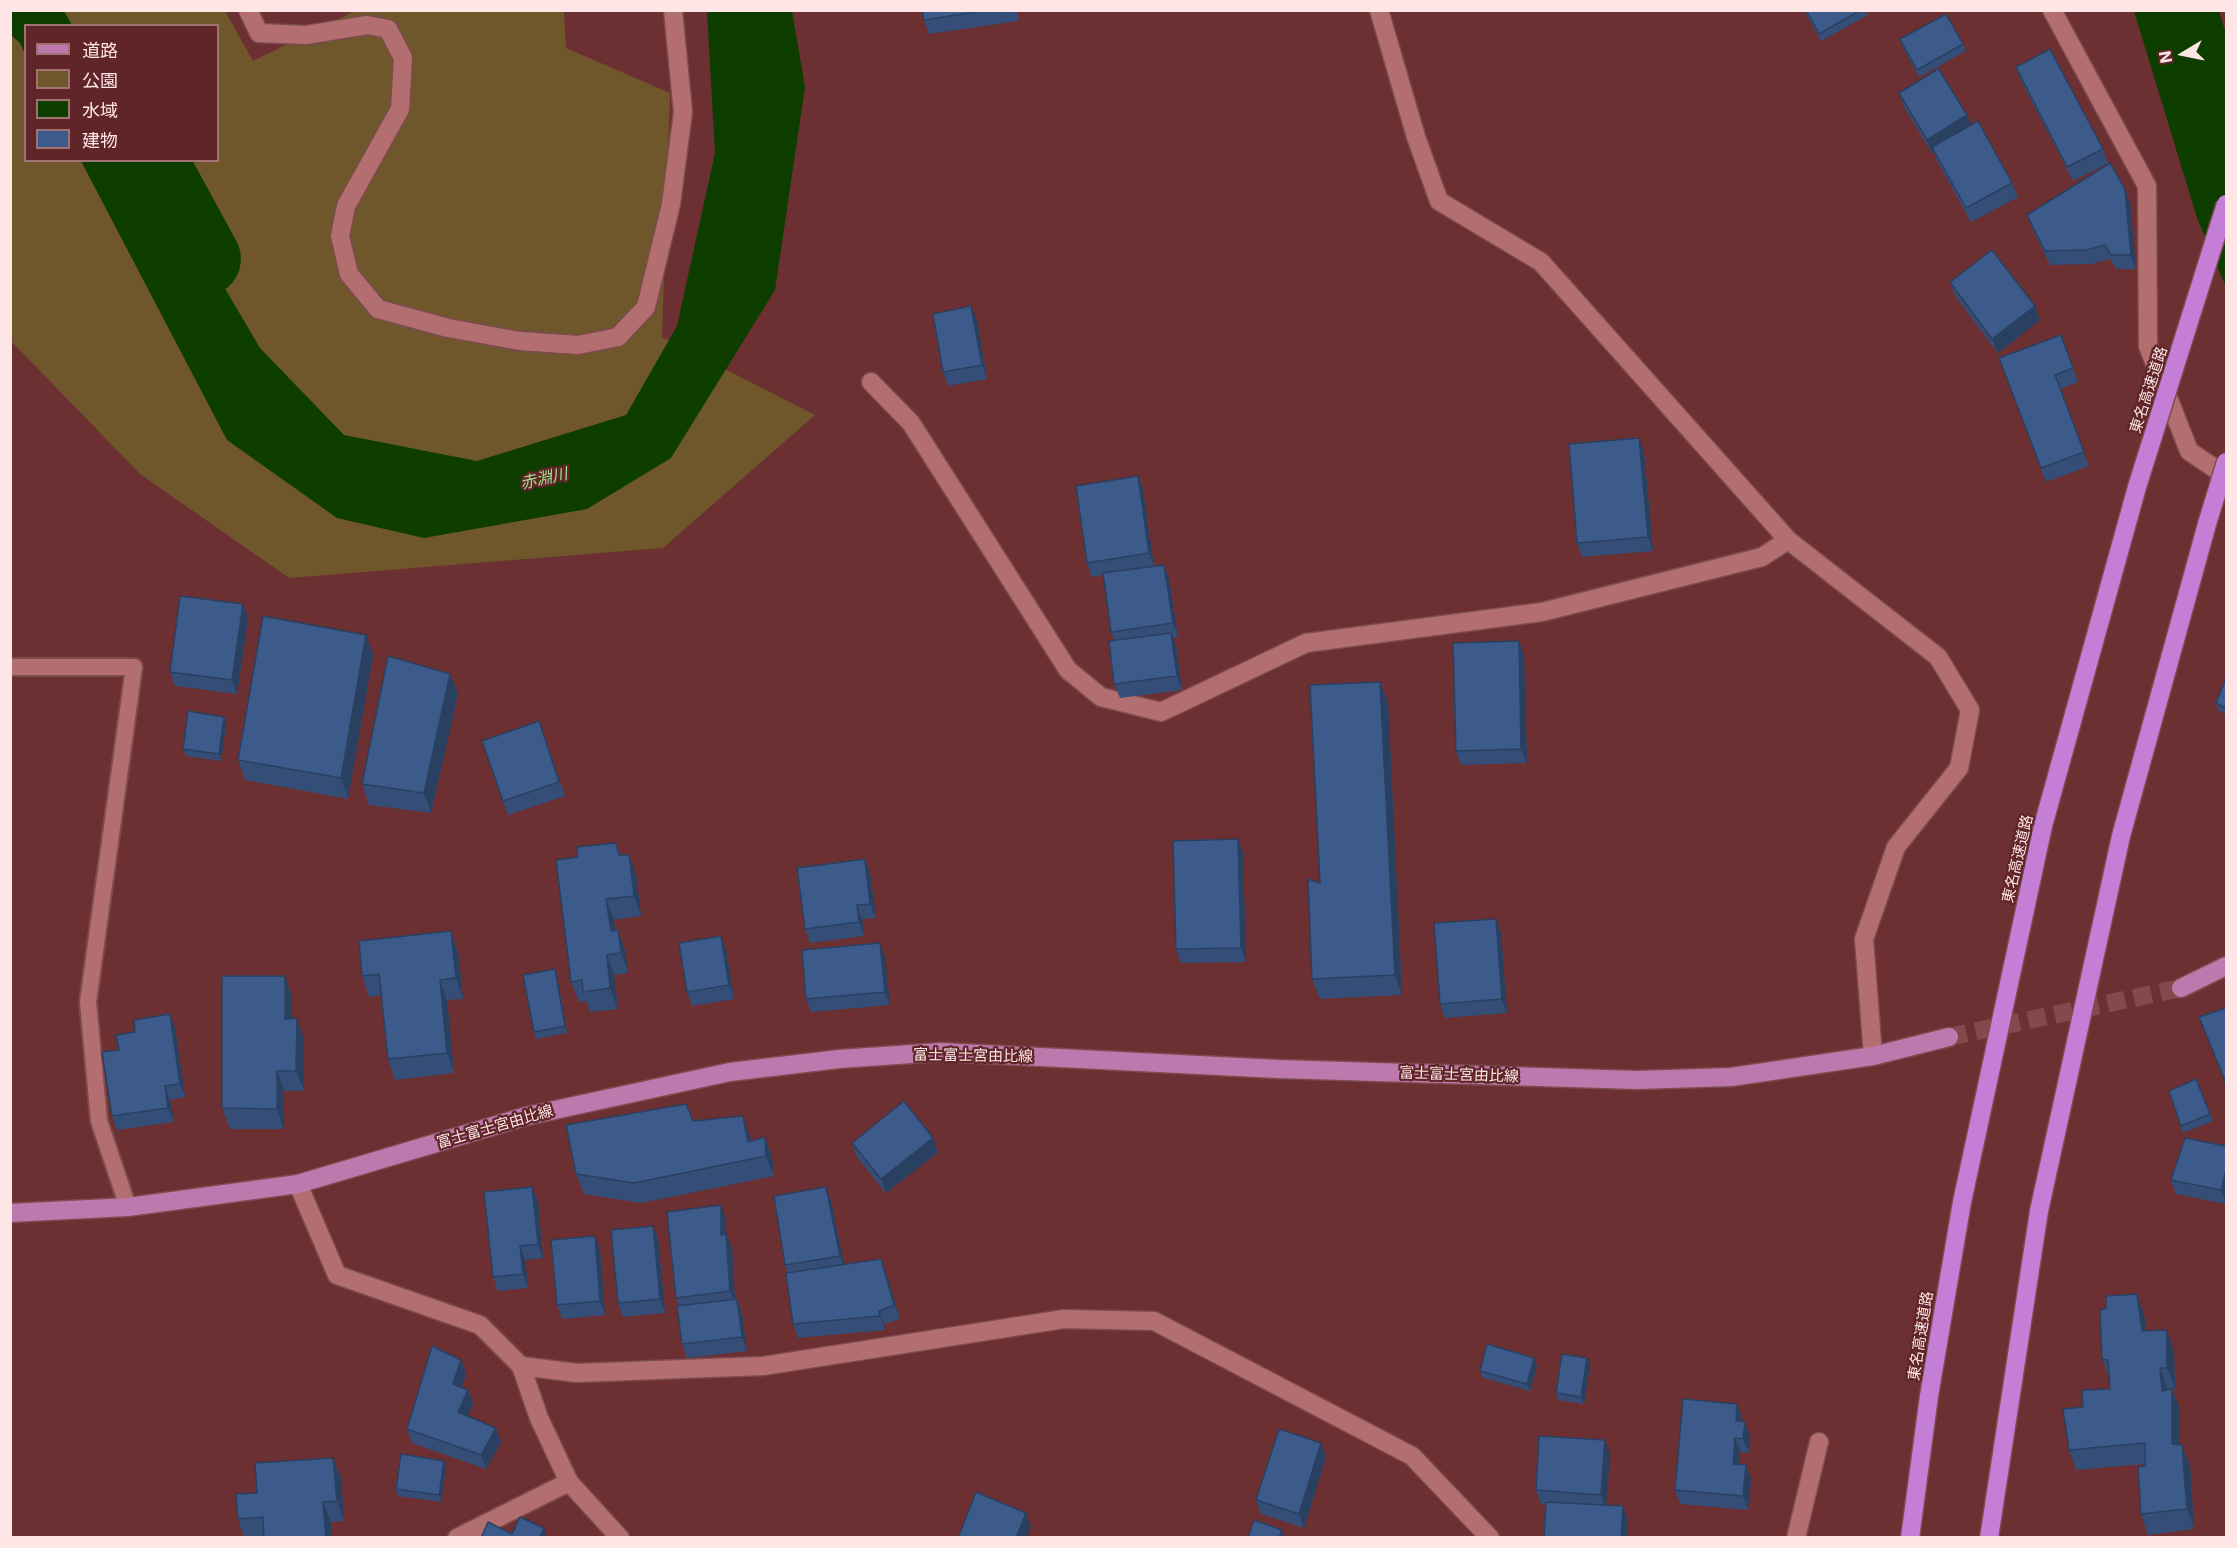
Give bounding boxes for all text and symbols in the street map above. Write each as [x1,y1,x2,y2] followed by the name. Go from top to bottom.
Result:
[24,24,219,162] legend
[2153,24,2213,84] north arrow
[82,40,118,61] text: 道路
[2154,49,2176,65] text: N
[82,70,118,91] text: 公園
[82,100,118,121] text: 水域
[82,130,118,151] text: 建物
[2127,344,2171,436] street label: 東名高速道路
[519,465,569,493] water label: 赤淵川
[1999,813,2037,905] street label: 東名高速道路
[913,1046,1033,1066] street label: 富士富士宮由比線
[1399,1064,1519,1086] street label: 富士富士宮由比線
[435,1102,555,1152] street label: 富士富士宮由比線
[1905,1290,1937,1382] street label: 東名高速道路

